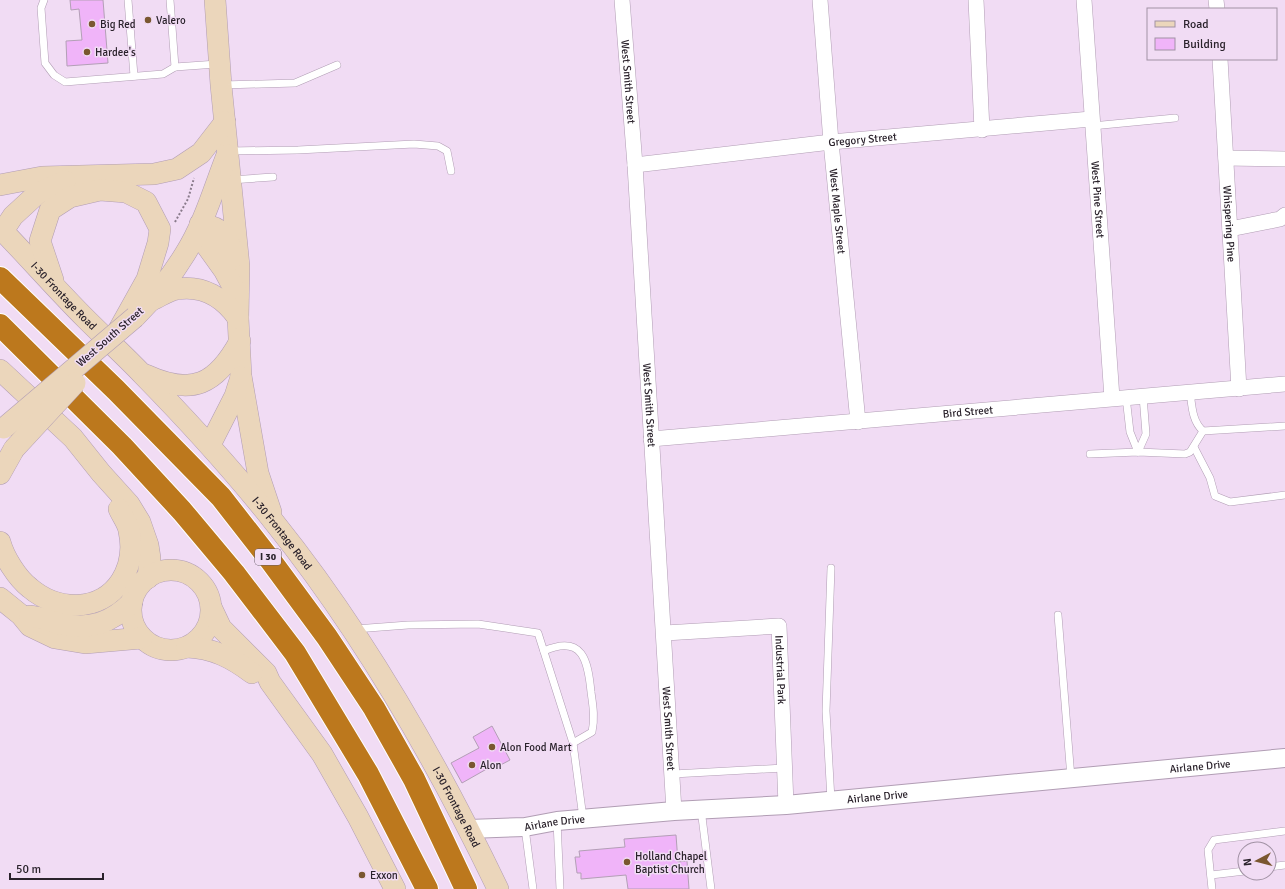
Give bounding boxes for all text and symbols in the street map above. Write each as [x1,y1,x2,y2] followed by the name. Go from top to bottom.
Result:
[1147,8,1277,60] legend
[156,14,186,27] place label: Valero
[143,15,153,25] marker: Valero
[1183,17,1209,32] text: Road
[100,18,136,31] place label: Big Red
[87,19,97,29] marker: Big Red
[1183,37,1226,52] text: Building
[619,39,638,124] street label: West Smith Street
[95,46,136,59] place label: Hardee's
[82,47,92,57] marker: Hardee's
[828,130,897,149] street label: Gregory Street
[1089,160,1107,239] street label: West Pine Street
[827,168,848,255] street label: West Maple Street
[1221,185,1238,262] street label: Whispering Pine
[28,259,100,332] street label: I-30 Frontage Road
[74,304,146,370] street label: West South Street
[640,363,659,448] street label: West Smith Street
[942,403,994,420] street label: Bird Street
[250,494,315,572] street label: I-30 Frontage Road
[255,549,281,565] road number: I 30
[773,635,789,705] street label: Industrial Park
[660,686,678,771] street label: West Smith Street
[500,741,572,754] place label: Alon Food Mart
[487,742,497,752] marker: Alon Food Mart
[1169,757,1231,775] street label: Airlane Drive
[480,759,501,772] place label: Alon
[467,760,477,770] marker: Alon
[430,764,483,850] street label: I-30 Frontage Road
[846,787,908,806] street label: Airlane Drive
[523,812,585,834] street label: Airlane Drive
[1237,841,1277,881] north arrow
[635,850,707,876] place label: Holland Chapel Baptist Church
[10,855,103,881] scale bar
[622,857,632,867] marker: Holland Chapel Baptist Church
[1241,858,1254,867] text: N
[16,862,41,877] text: 50 m
[370,869,398,882] place label: Exxon
[357,870,367,880] marker: Exxon

